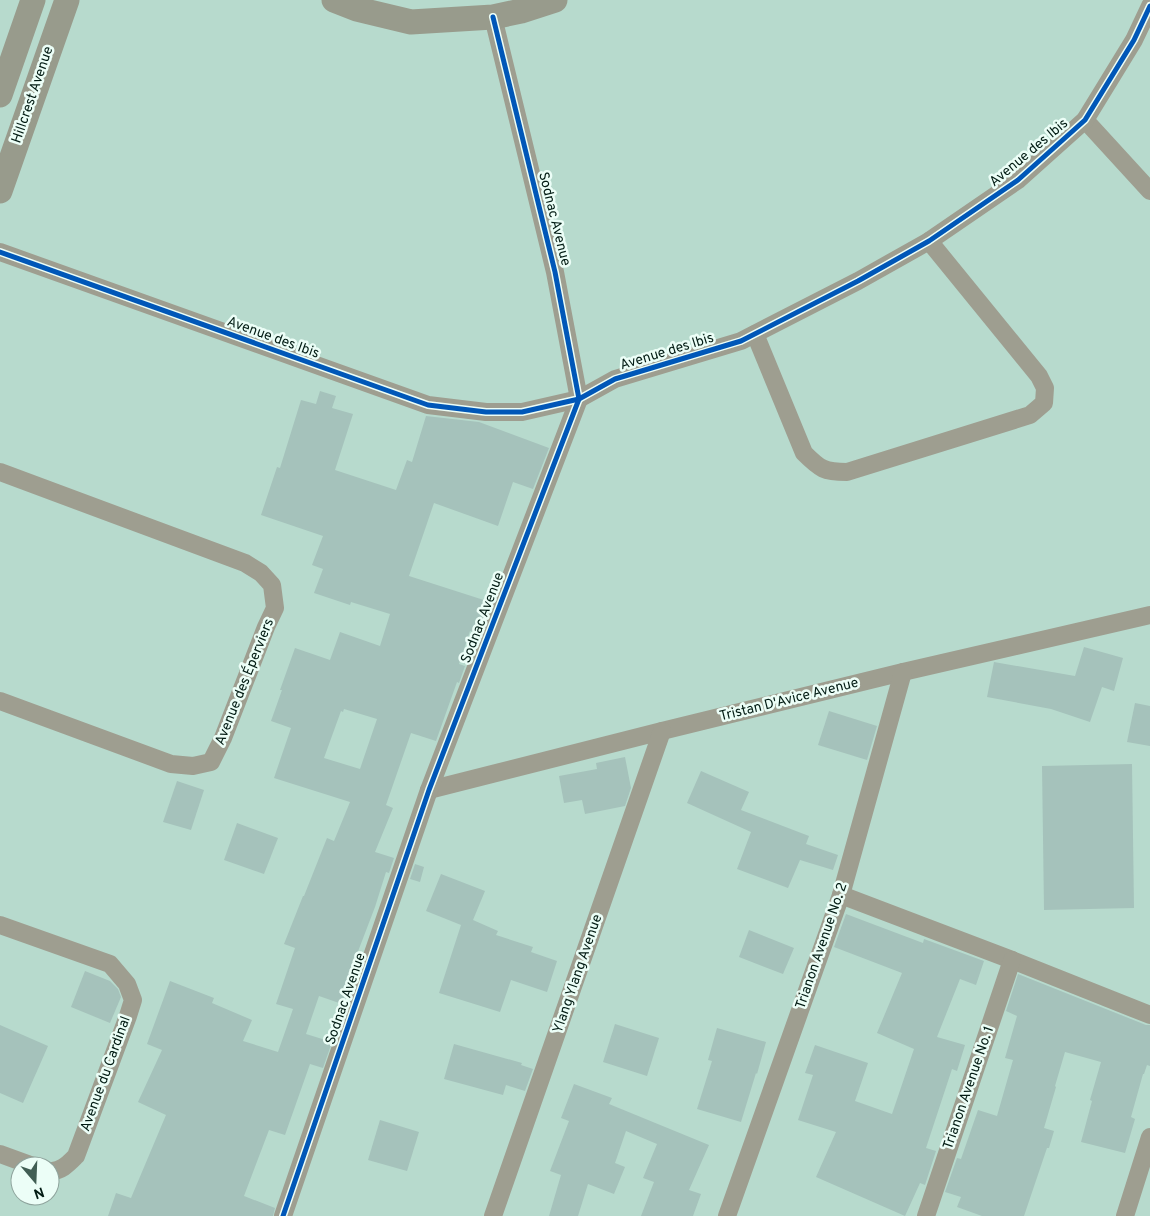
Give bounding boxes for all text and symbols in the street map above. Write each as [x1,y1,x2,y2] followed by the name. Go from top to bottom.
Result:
[8,44,58,146] street label: Hillcrest Avenue
[986,115,1072,191] street label: Avenue des Ibis
[534,170,574,268] street label: Sodnac Avenue
[224,313,322,363] street label: Avenue des Ibis
[618,330,716,374] street label: Avenue des Ibis
[458,570,508,666] street label: Sodnac Avenue
[211,616,278,748] street label: Avenue des Éperviers
[718,675,860,725] street label: Tristan D'Avice Avenue
[792,881,852,1011] street label: Trianon Avenue No. 2
[550,912,606,1036] street label: Ylang Ylang Avenue
[322,951,370,1047] street label: Sodnac Avenue
[77,1014,135,1134] street label: Avenue du Cardinal
[940,1024,998,1152] street label: Trianon Avenue No. 1
[10,1156,60,1206] north arrow
[31,1182,46,1202] text: N

